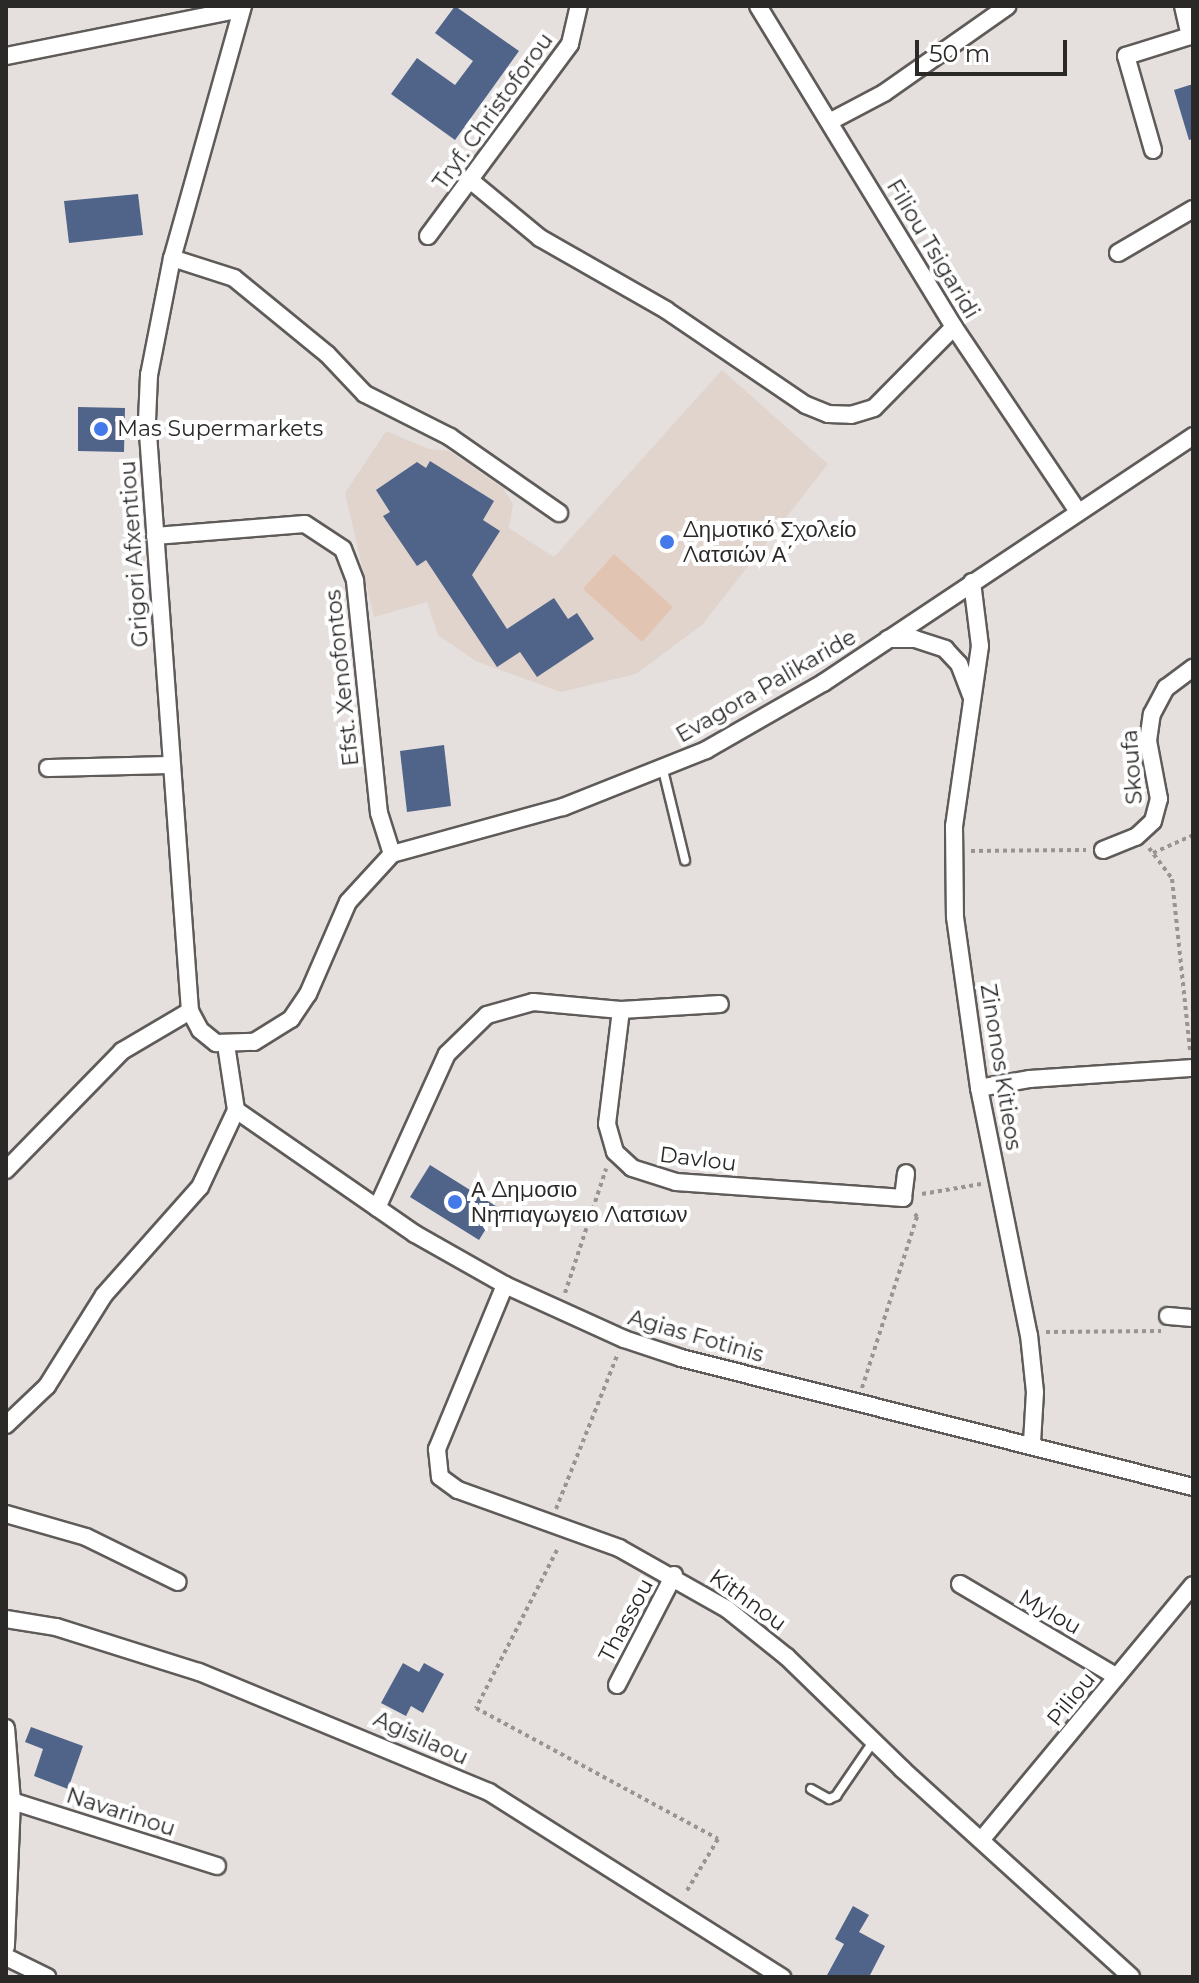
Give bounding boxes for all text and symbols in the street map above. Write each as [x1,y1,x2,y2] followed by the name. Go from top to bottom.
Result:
[919,24,1071,74] scale bar
[427,28,559,194] street label: Tryf. Christoforou
[929,39,990,68] text: 50 m
[881,175,985,323] street label: Filiou Tsigaridi
[117,416,323,442] place label: Mas Supermarkets
[92,420,110,438] marker: Mas Supermarkets
[114,460,154,648] street label: Grigori Afxentiou
[683,516,857,568] place label: Δημοτικό Σχολείο Λατσιών Α΄
[658,533,676,551] marker: Δημοτικό Σχολείο Λατσιών Α΄
[320,589,364,767] street label: Efst. Xenofontos
[671,624,861,748] street label: Evagora Palikaride
[1116,729,1148,805] street label: Skoufa
[975,982,1027,1152] street label: Zinonos Kitieos
[658,1141,738,1177] street label: Davlou
[471,1176,688,1228] place label: Α Δημοσιο Νηπιαγωγειο Λατσιων
[446,1193,464,1211] marker: Α Δημοσιο Νηπιαγωγειο Λατσιων
[625,1304,767,1368] street label: Agias Fotinis
[704,1563,792,1637] street label: Kithnou
[593,1574,659,1666] street label: Thassou
[1014,1584,1086,1640] street label: Mylou
[1041,1667,1101,1731] street label: Piliou
[370,1705,472,1771] street label: Agisilaou
[63,1782,179,1842] street label: Navarinou

